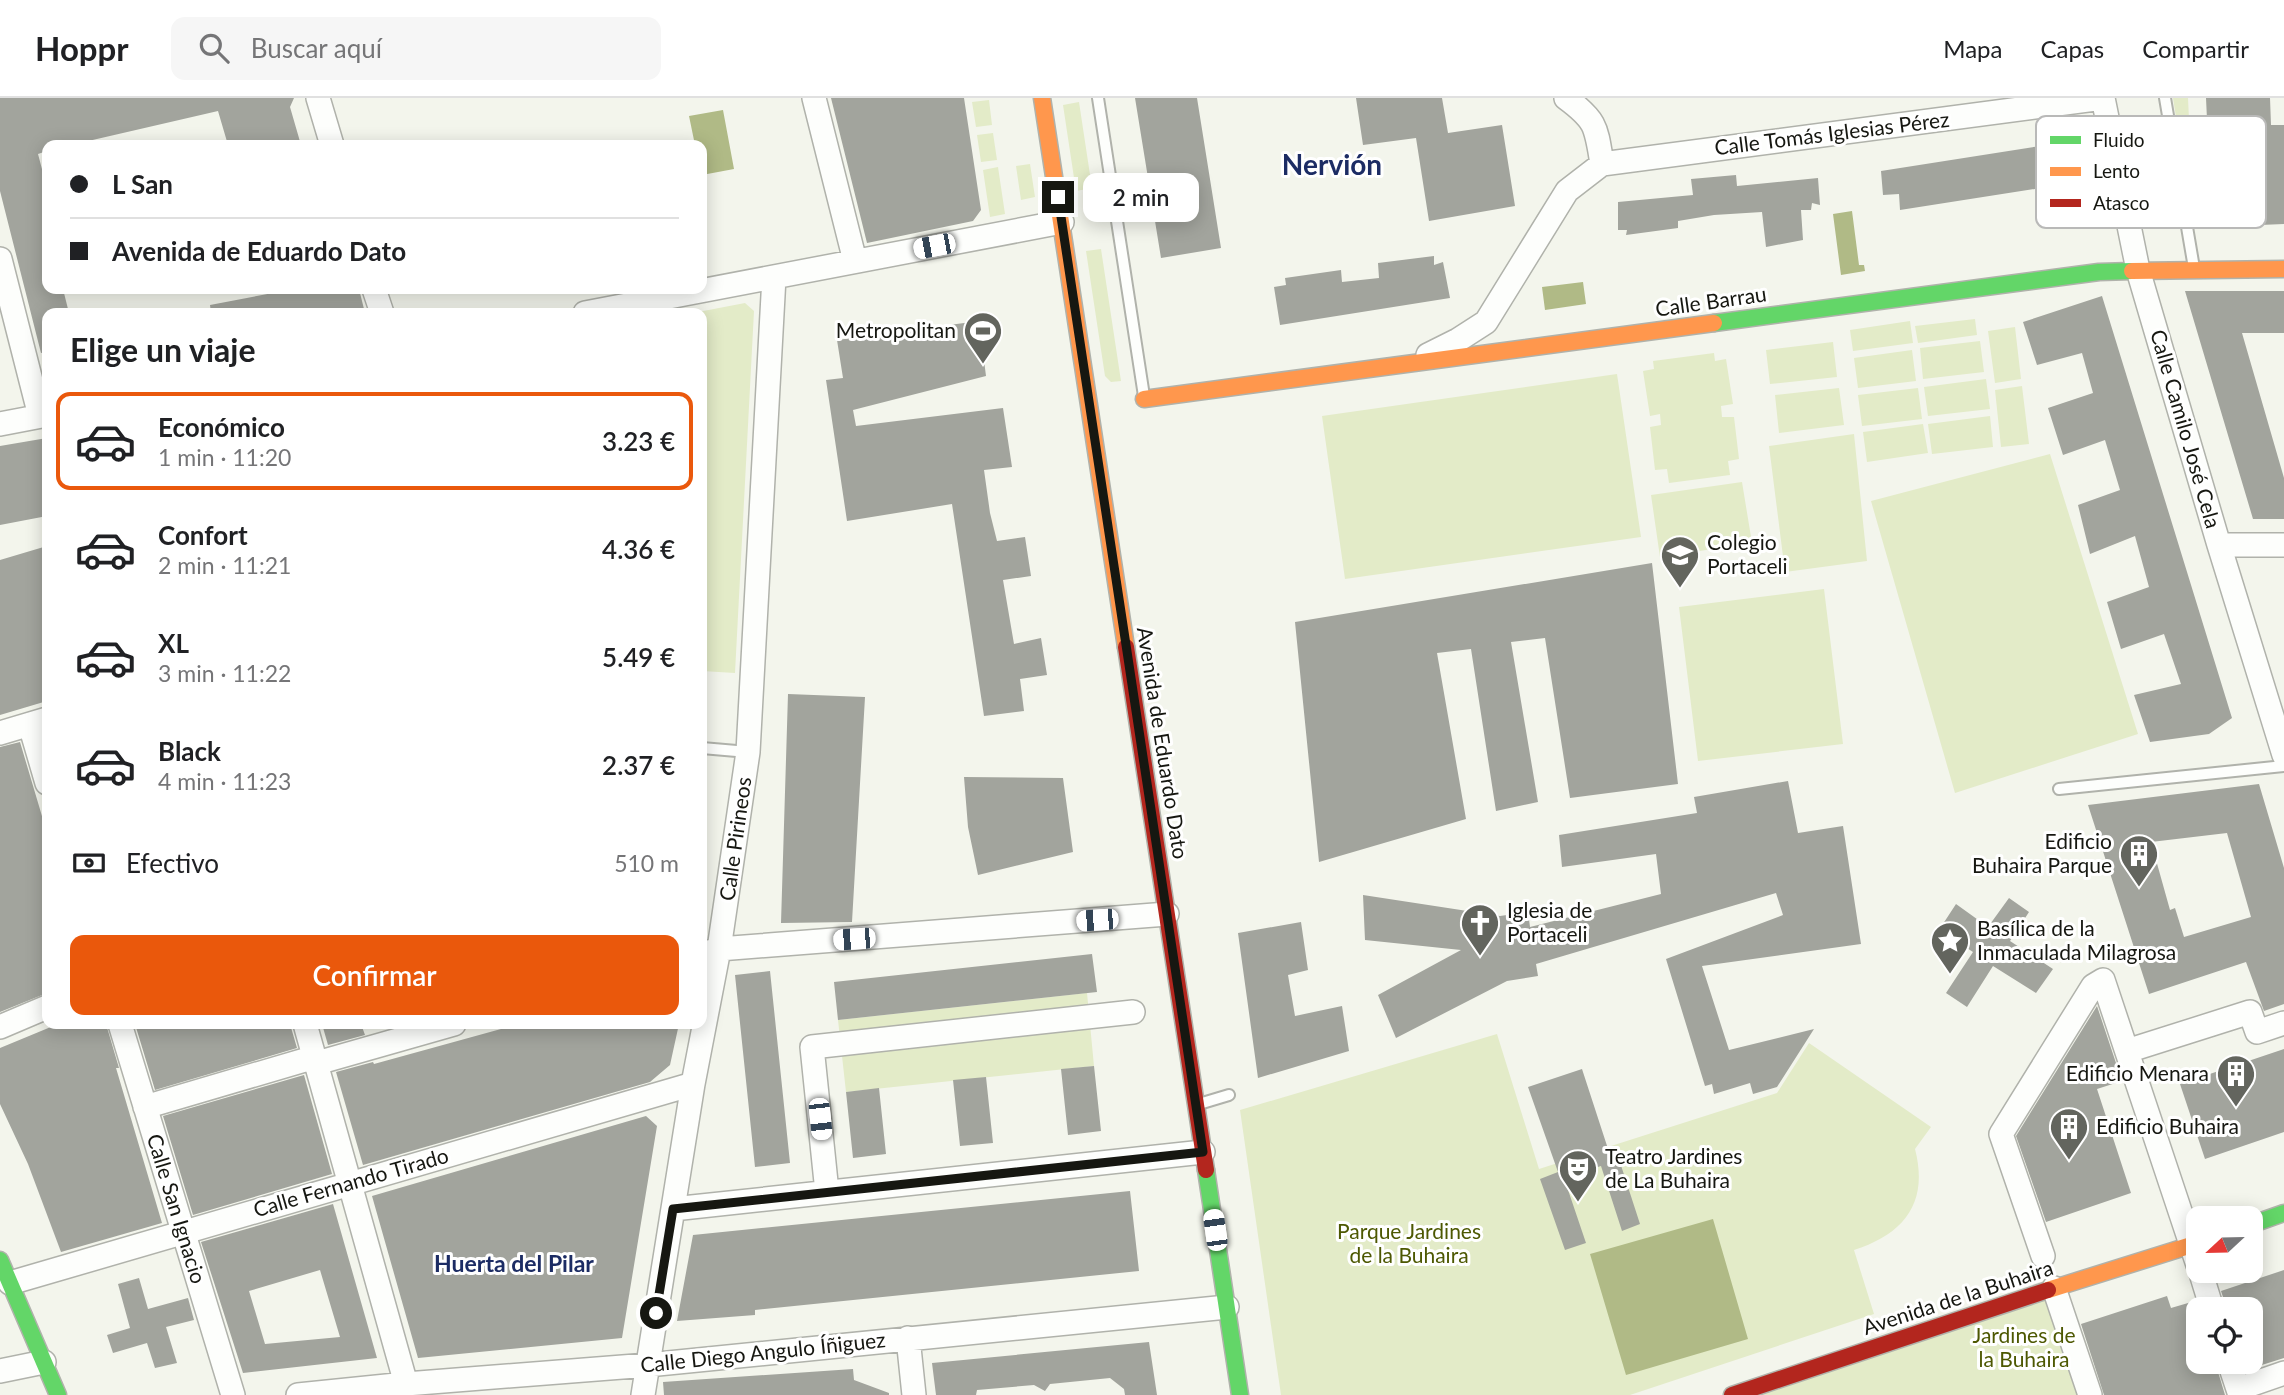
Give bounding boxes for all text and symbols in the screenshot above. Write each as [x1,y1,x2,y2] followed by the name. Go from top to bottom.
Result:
[171,17,661,80] search box
[35,28,129,68] text: Hoppr
[195,29,233,67] icon: search
[251,32,382,64] text: Buscar aquí
[1943,34,2002,63] text: Mapa
[2040,34,2104,63] text: Capas
[2142,34,2249,63] text: Compartir
[1713,106,1951,159] street label: Calle Tomás Iglesias Pérez
[2036,116,2266,228] legend
[2093,128,2145,151] text: Fluido
[1282,147,1382,181] district label: Nervión
[2093,159,2140,182] text: Lento
[112,168,173,200] text: L San
[1082,172,1198,222] callout: 2 min
[1042,181,1074,213] route end
[1113,183,1169,211] text: 2 min
[2093,191,2149,214] text: Atasco
[912,232,957,260] car
[112,235,406,267] text: Avenida de Eduardo Dato
[1654,280,1768,321] street label: Calle Barrau
[962,310,1004,365] sports icon: Metropolitan
[836,317,956,342] place label: Metropolitan
[2146,326,2227,531] street label: Calle Camilo José Cela
[70,330,255,369] text: Elige un viaje
[74,410,137,473] icon: car
[158,411,285,443] text: Económico
[602,425,675,457] text: 3.23 €
[158,443,291,471] text: 1 min · 11:20
[74,518,137,581] icon: car
[158,519,248,551] text: Confort
[1707,529,1788,578] place label: Colegio Portaceli
[602,533,675,565] text: 4.36 €
[1659,534,1701,589] school or university icon: Colegio Portaceli
[158,551,291,579] text: 2 min · 11:21
[1133,625,1194,861] street label: Avenida de Eduardo Dato
[74,626,137,689] icon: car
[158,627,189,659] text: XL
[602,641,675,673] text: 5.49 €
[158,659,291,687] text: 3 min · 11:22
[74,734,137,797] icon: car
[158,735,221,767] text: Black
[602,749,675,781] text: 2.37 €
[158,767,291,795] text: 4 min · 11:23
[713,775,756,902] street label: Calle Pirineos
[1972,828,2112,877] place label: Edificio Buhaira Parque
[2118,833,2160,888] building icon: Edificio Buhaira Parque
[70,844,108,882] icon: cash
[126,847,219,879] text: Efectivo
[614,849,679,877] text: 510 m
[1507,897,1592,946] place label: Iglesia de Portaceli
[1459,902,1501,957] church icon: Iglesia de Portaceli
[1076,908,1119,932] car
[1977,915,2176,964] place label: Basílica de la Inmaculada Milagrosa
[1929,920,1971,975] place icon: Basílica de la Inmaculada Milagrosa
[833,927,876,951] car
[70,935,679,1015] button: Confirmar
[2215,1053,2257,1108] building icon: Edificio Menara
[2066,1060,2209,1085] place label: Edificio Menara
[808,1097,833,1141] car
[2048,1106,2090,1161] building icon: Edificio Buhaira
[2096,1113,2239,1138] place label: Edificio Buhaira
[143,1131,212,1287] street label: Calle San Ignacio
[250,1142,451,1221] street label: Calle Fernando Tirado
[1605,1143,1742,1192] place label: Teatro Jardines de La Buhaira
[1557,1148,1599,1203] theatre icon: Teatro Jardines de La Buhaira
[2186,1206,2263,1283] north arrow
[2186,1206,2263,1374] map controls
[1202,1208,1229,1252] car
[1337,1218,1481,1267] park label: Parque Jardines de la Buhaira
[434,1249,594,1277] district label: Huerta del Pilar
[1859,1254,2056,1339] street label: Avenida de la Buhaira
[640,1297,672,1329] route start
[2186,1297,2263,1374] button: locate
[1972,1322,2076,1371] park label: Jardines de la Buhaira
[639,1326,887,1377] street label: Calle Diego Angulo Íñiguez

